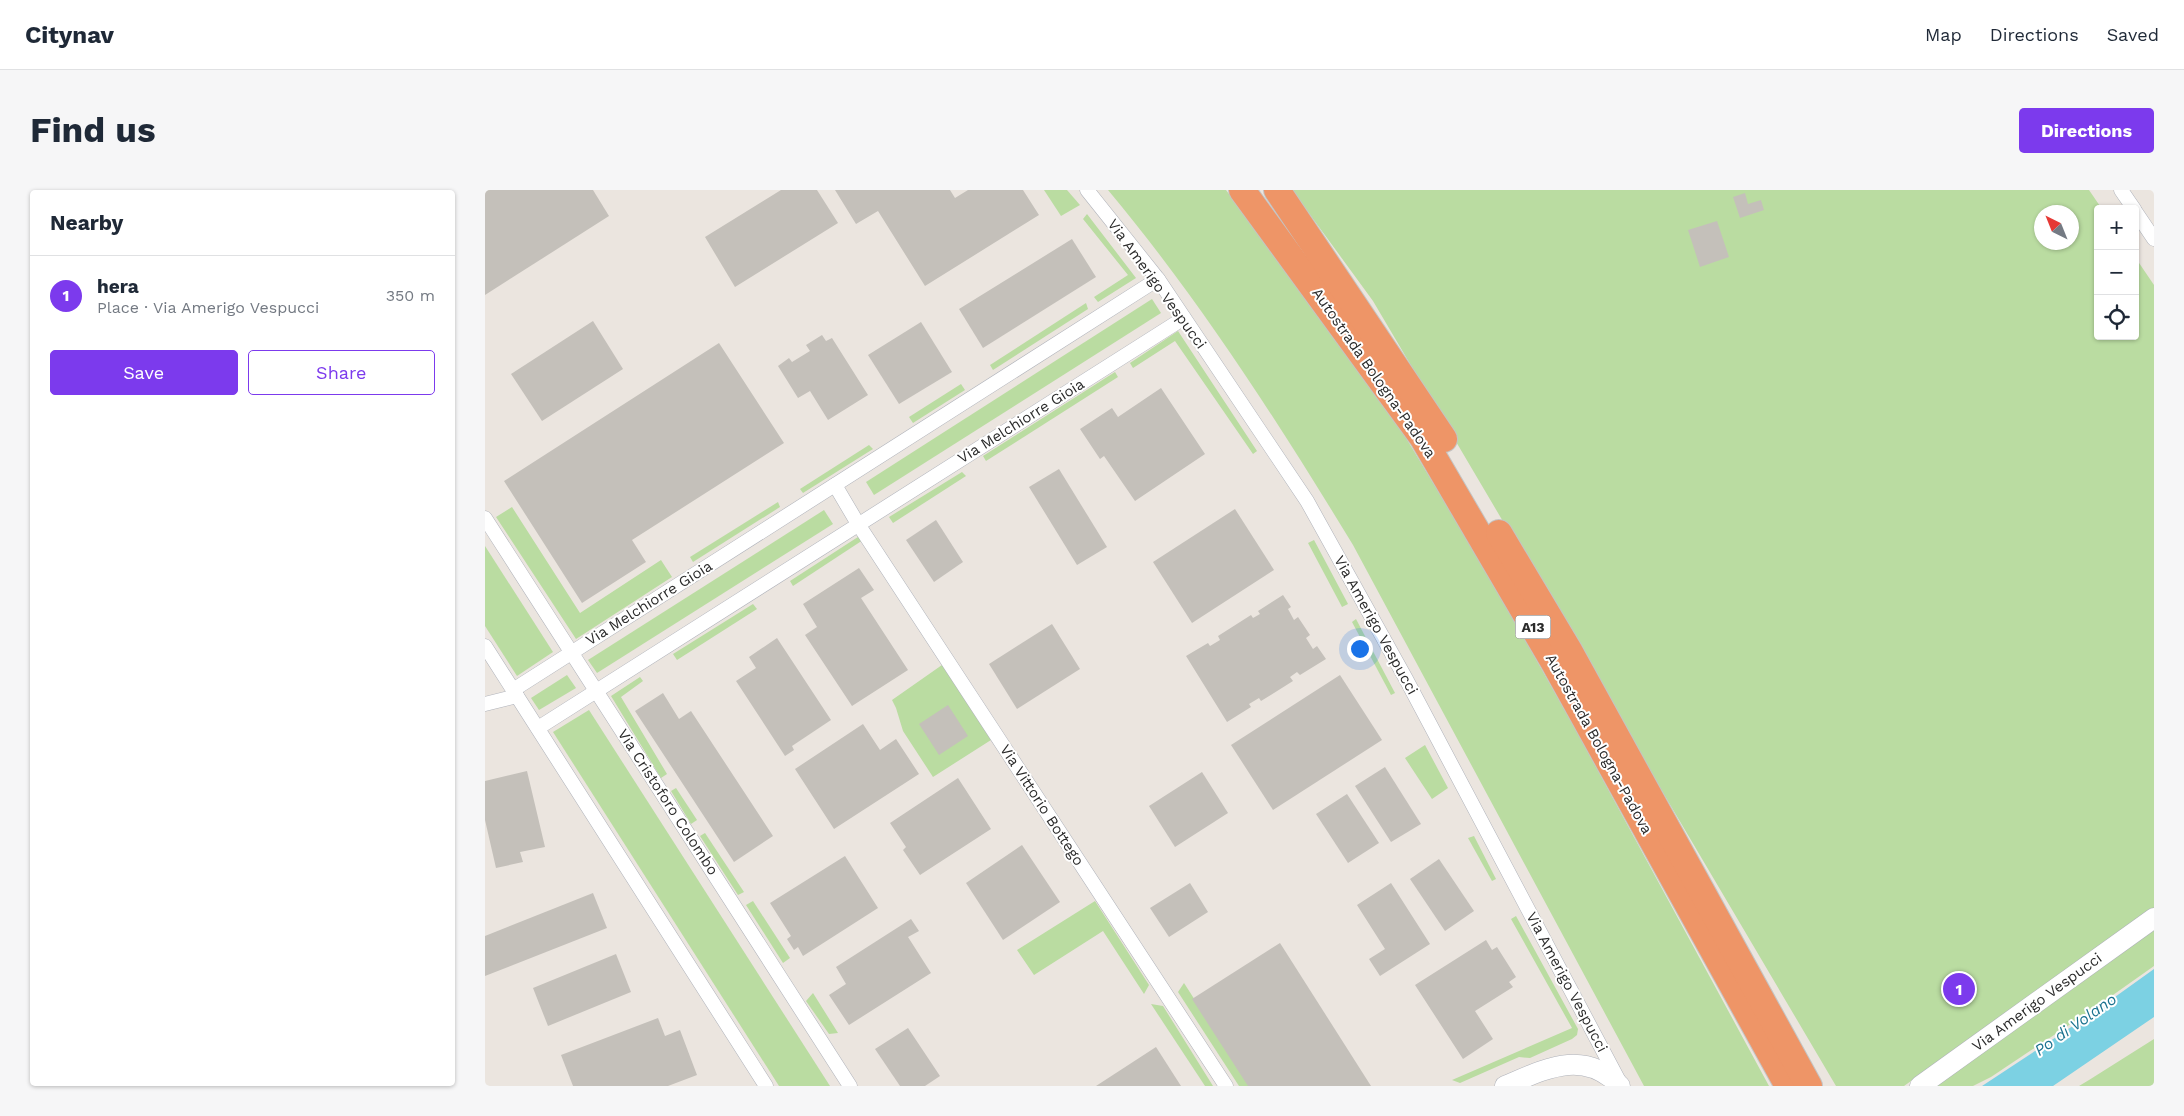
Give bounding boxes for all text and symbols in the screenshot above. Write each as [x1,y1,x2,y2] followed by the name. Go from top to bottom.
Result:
[25,21,114,49] text: Citynav
[1925,24,1962,45] text: Map
[1990,24,2079,45] text: Directions
[2107,24,2159,45] text: Saved
[2019,108,2154,153] button: Directions
[30,109,156,151] text: Find us
[2034,205,2079,250] north arrow
[2094,205,2139,340] map controls
[2094,205,2139,250] button: +
[50,210,123,235] text: Nearby
[1104,216,1210,352] street label: Via Amerigo Vespucci
[2094,250,2139,295] button: −
[97,275,139,298] text: hera
[1308,285,1440,462] street label: Autostrada Bologna-Padova
[63,286,69,305] text: 1
[386,286,435,305] text: 350 m
[2094,295,2139,340] button: locate
[97,298,319,317] text: Place · Via Amerigo Vespucci
[50,350,238,395] button: Save
[248,350,435,395] button: Share
[954,374,1088,467] street label: Via Melchiorre Gioia
[1330,552,1422,698] street label: Via Amerigo Vespucci
[582,556,716,649] street label: Via Melchiorre Gioia
[1515,616,1551,638] road number: A13
[1347,636,1373,662] your location
[1542,651,1656,838] street label: Autostrada Bologna-Padova
[614,726,722,878] street label: Via Cristoforo Colombo
[996,741,1088,869] street label: Via Vittorio Bottego
[1522,909,1612,1055] street label: Via Amerigo Vespucci
[1969,949,2105,1055] street label: Via Amerigo Vespucci
[1943,970,1975,1008] pin: 1
[2031,989,2120,1060] water label: Po di Volano

